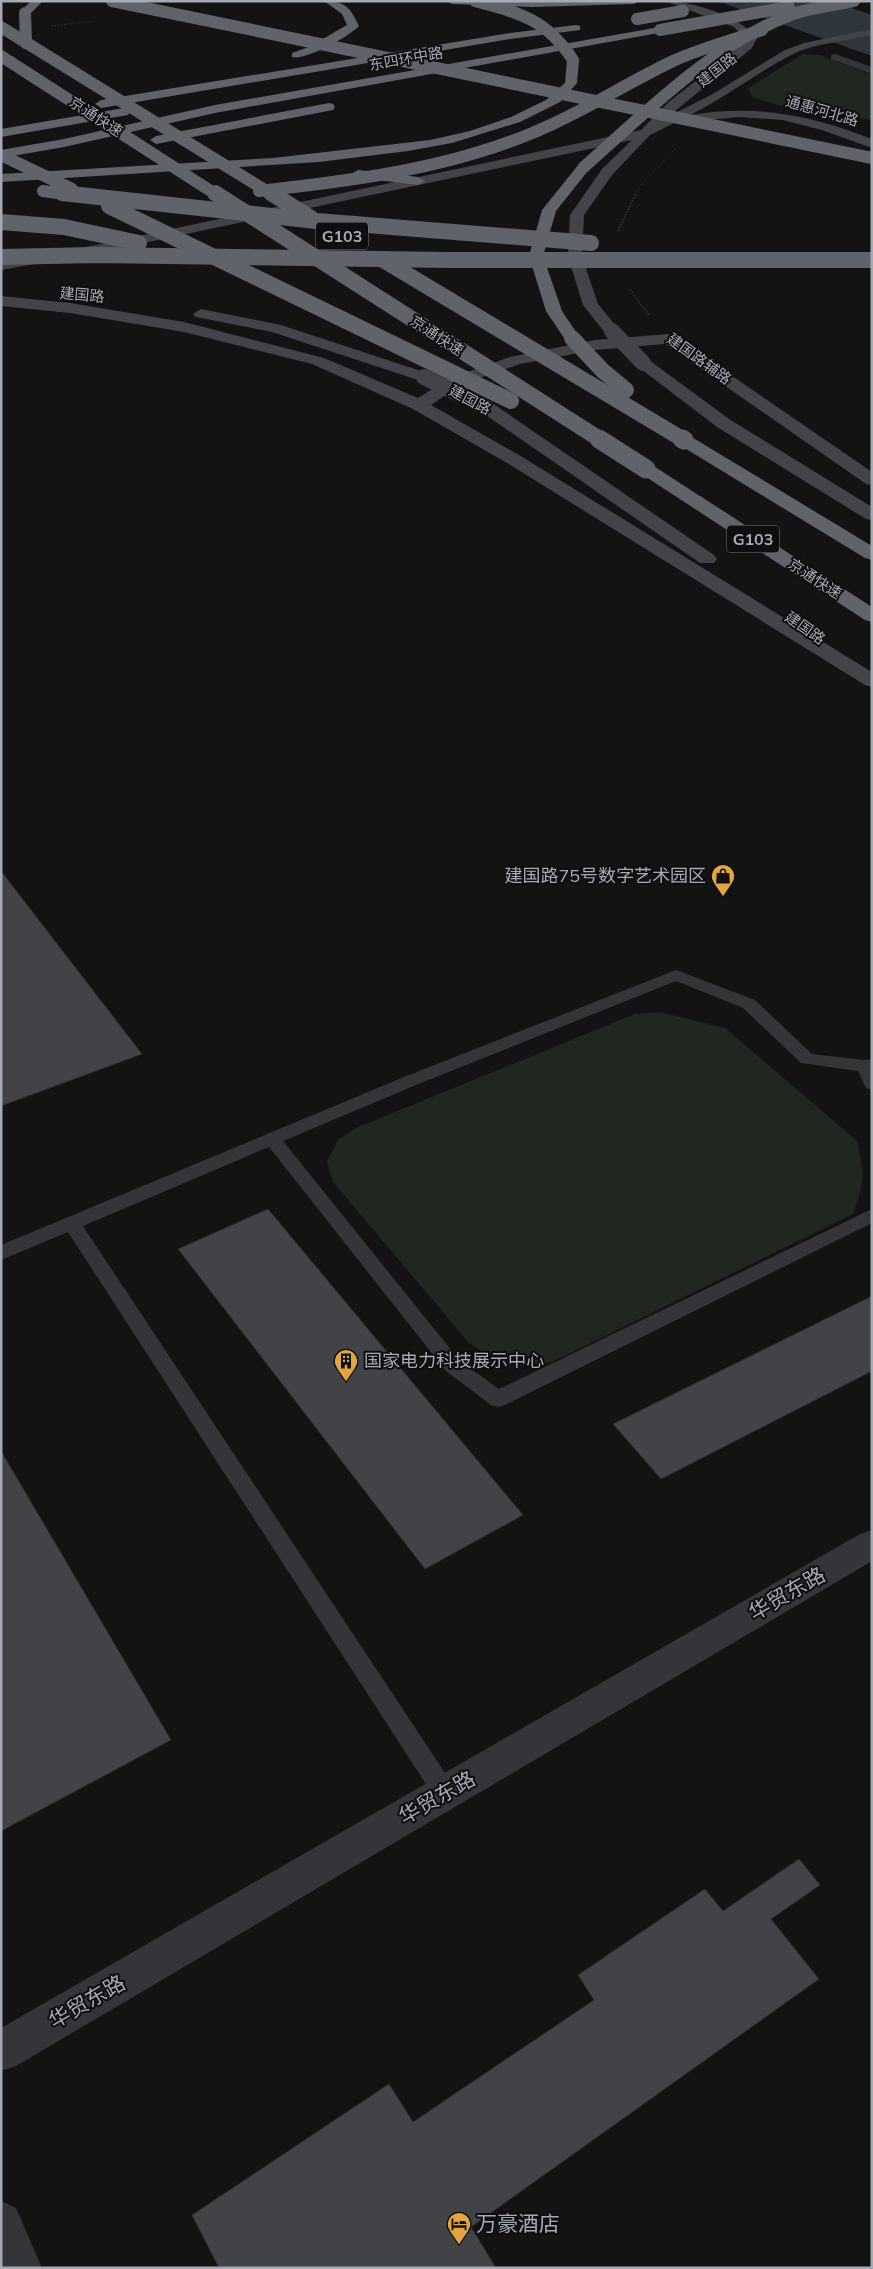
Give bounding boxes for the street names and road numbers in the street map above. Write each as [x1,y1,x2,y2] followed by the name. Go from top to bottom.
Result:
[367,43,445,74] street label: 东四环中路
[693,48,740,91] street label: 建国路
[783,91,861,130] street label: 通惠河北路
[66,92,127,141] street label: 京通快速
[316,222,368,250] road number: G103
[59,283,105,306] street label: 建国路
[407,311,468,360] street label: 京通快速
[663,329,735,388] street label: 建国路辅路
[446,381,495,419] street label: 建国路
[727,526,779,552] road number: G103
[785,554,846,603] street label: 京通快速
[781,607,829,648] street label: 建国路
[744,1561,829,1625] street label: 华贸东路
[394,1765,479,1829] street label: 华贸东路
[44,1969,129,2033] street label: 华贸东路

